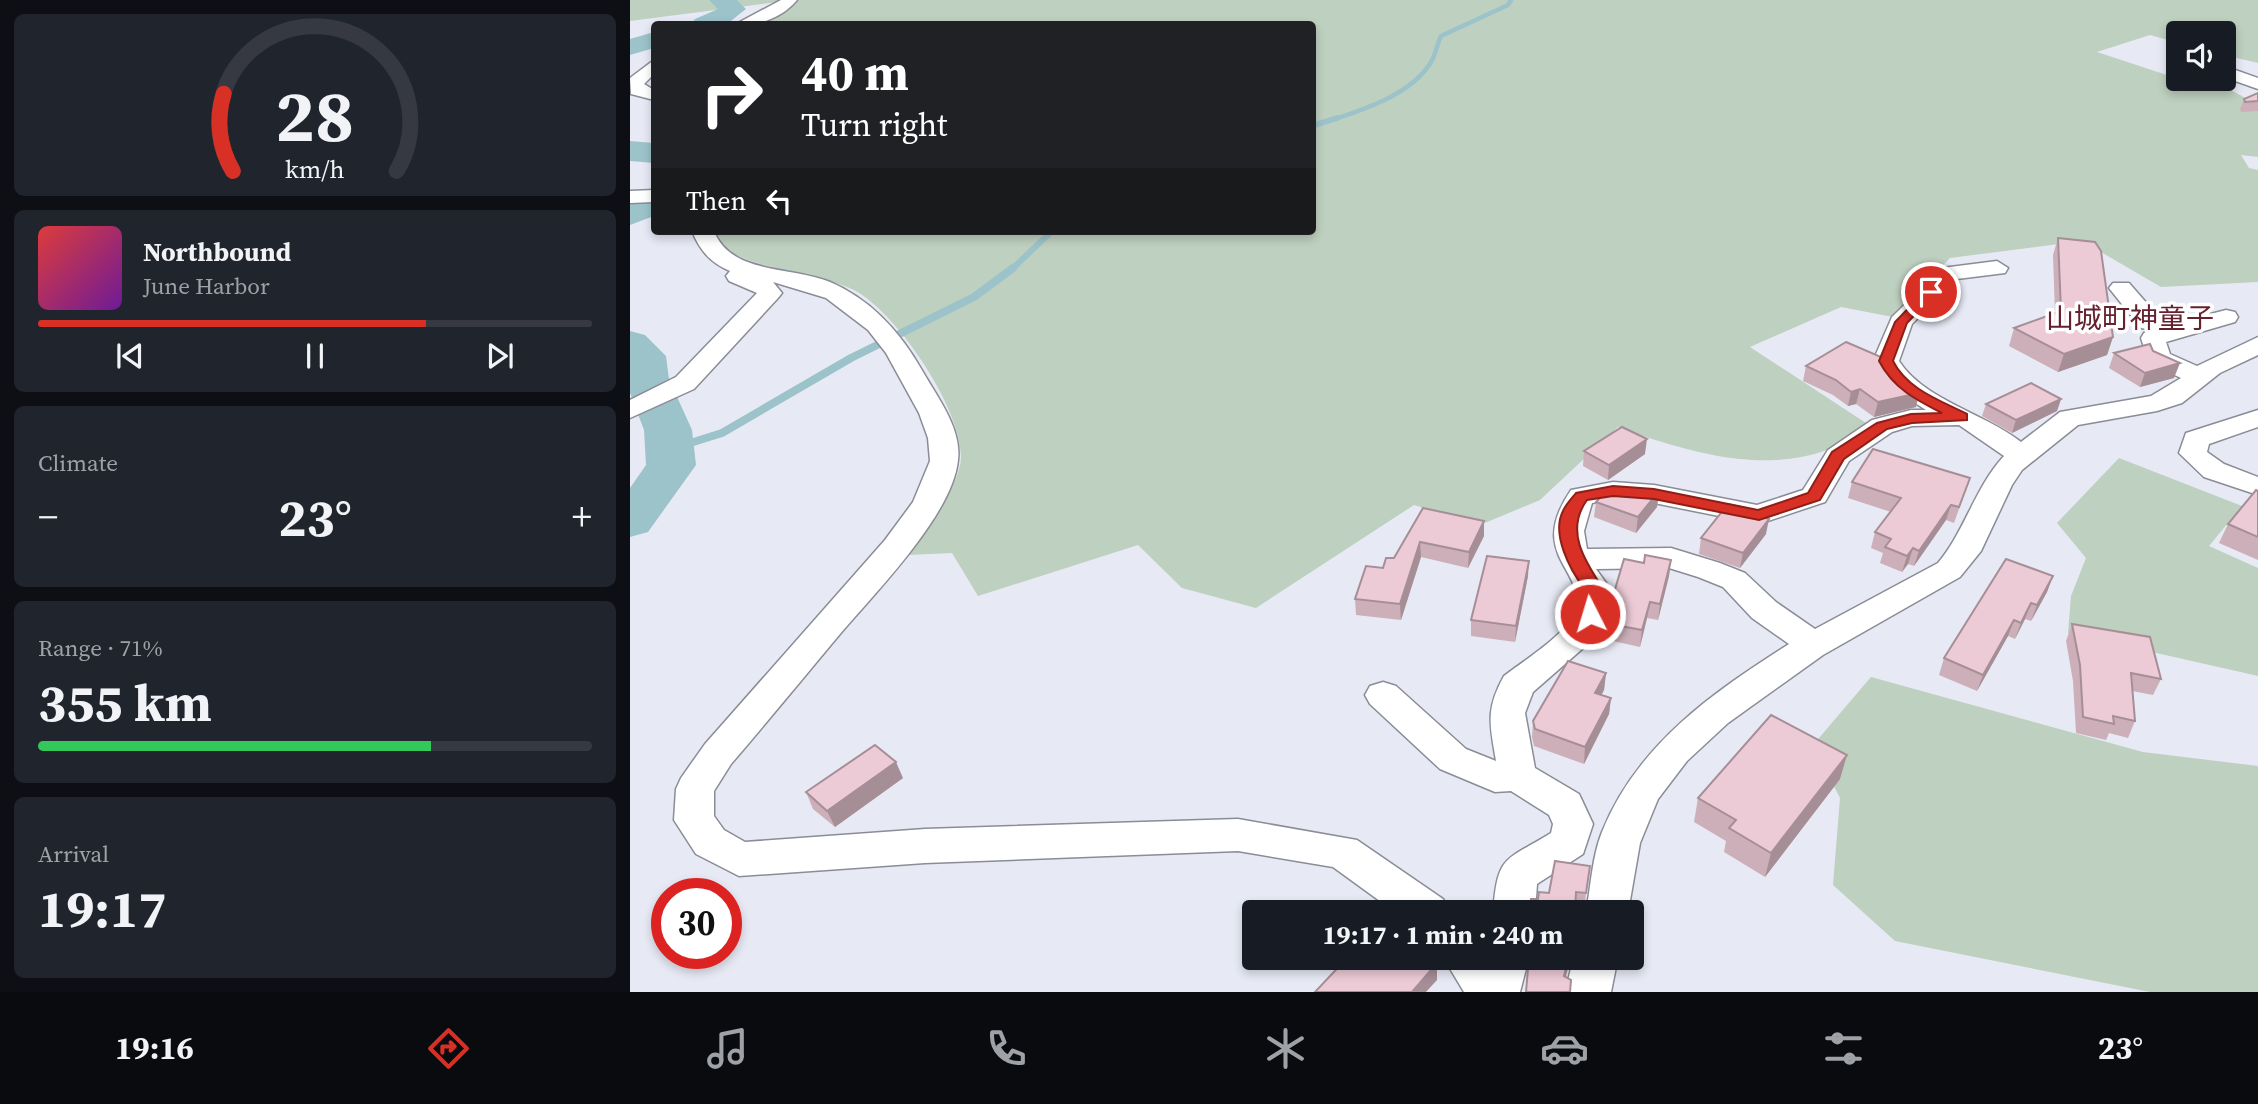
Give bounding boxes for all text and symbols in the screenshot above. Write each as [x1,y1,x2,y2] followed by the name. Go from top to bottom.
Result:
[2166,21,2236,91] map controls
[2166,21,2236,91] button: sound
[801,39,909,106] text: 40 m
[686,49,777,140] icon: right
[276,66,354,165] text: 28
[801,103,947,147] text: Turn right
[285,152,345,186] text: km/h
[760,182,798,220] icon: left
[686,183,746,219] text: Then
[143,234,291,270] text: Northbound
[1901,262,1961,322] pin
[143,270,270,302] text: June Harbor
[1912,273,1950,311] icon: arrive
[2046,299,2214,337] district label: 山城町神童子
[111,337,149,375] icon: previous
[296,337,334,375] icon: pause
[481,337,519,375] icon: next
[38,447,118,479] text: Climate
[278,482,352,553] text: 23°
[38,491,58,543] text: −
[572,491,592,543] text: +
[1553,577,1627,651] position arrow
[38,632,163,664] text: Range · 71%
[38,667,212,738] text: 355 km
[38,838,109,870] text: Arrival
[38,873,166,944] text: 19:17
[651,878,742,969] speed limit sign: 30
[1323,917,1563,953] text: 19:17 · 1 min · 240 m
[424,1024,473,1073] icon: directions
[703,1024,752,1073] icon: music
[982,1024,1031,1073] icon: phone
[1261,1024,1310,1073] icon: climate
[1540,1024,1589,1073] icon: car
[1819,1024,1868,1073] icon: filters
[115,1026,194,1070] text: 19:16
[2098,1026,2143,1070] text: 23°

